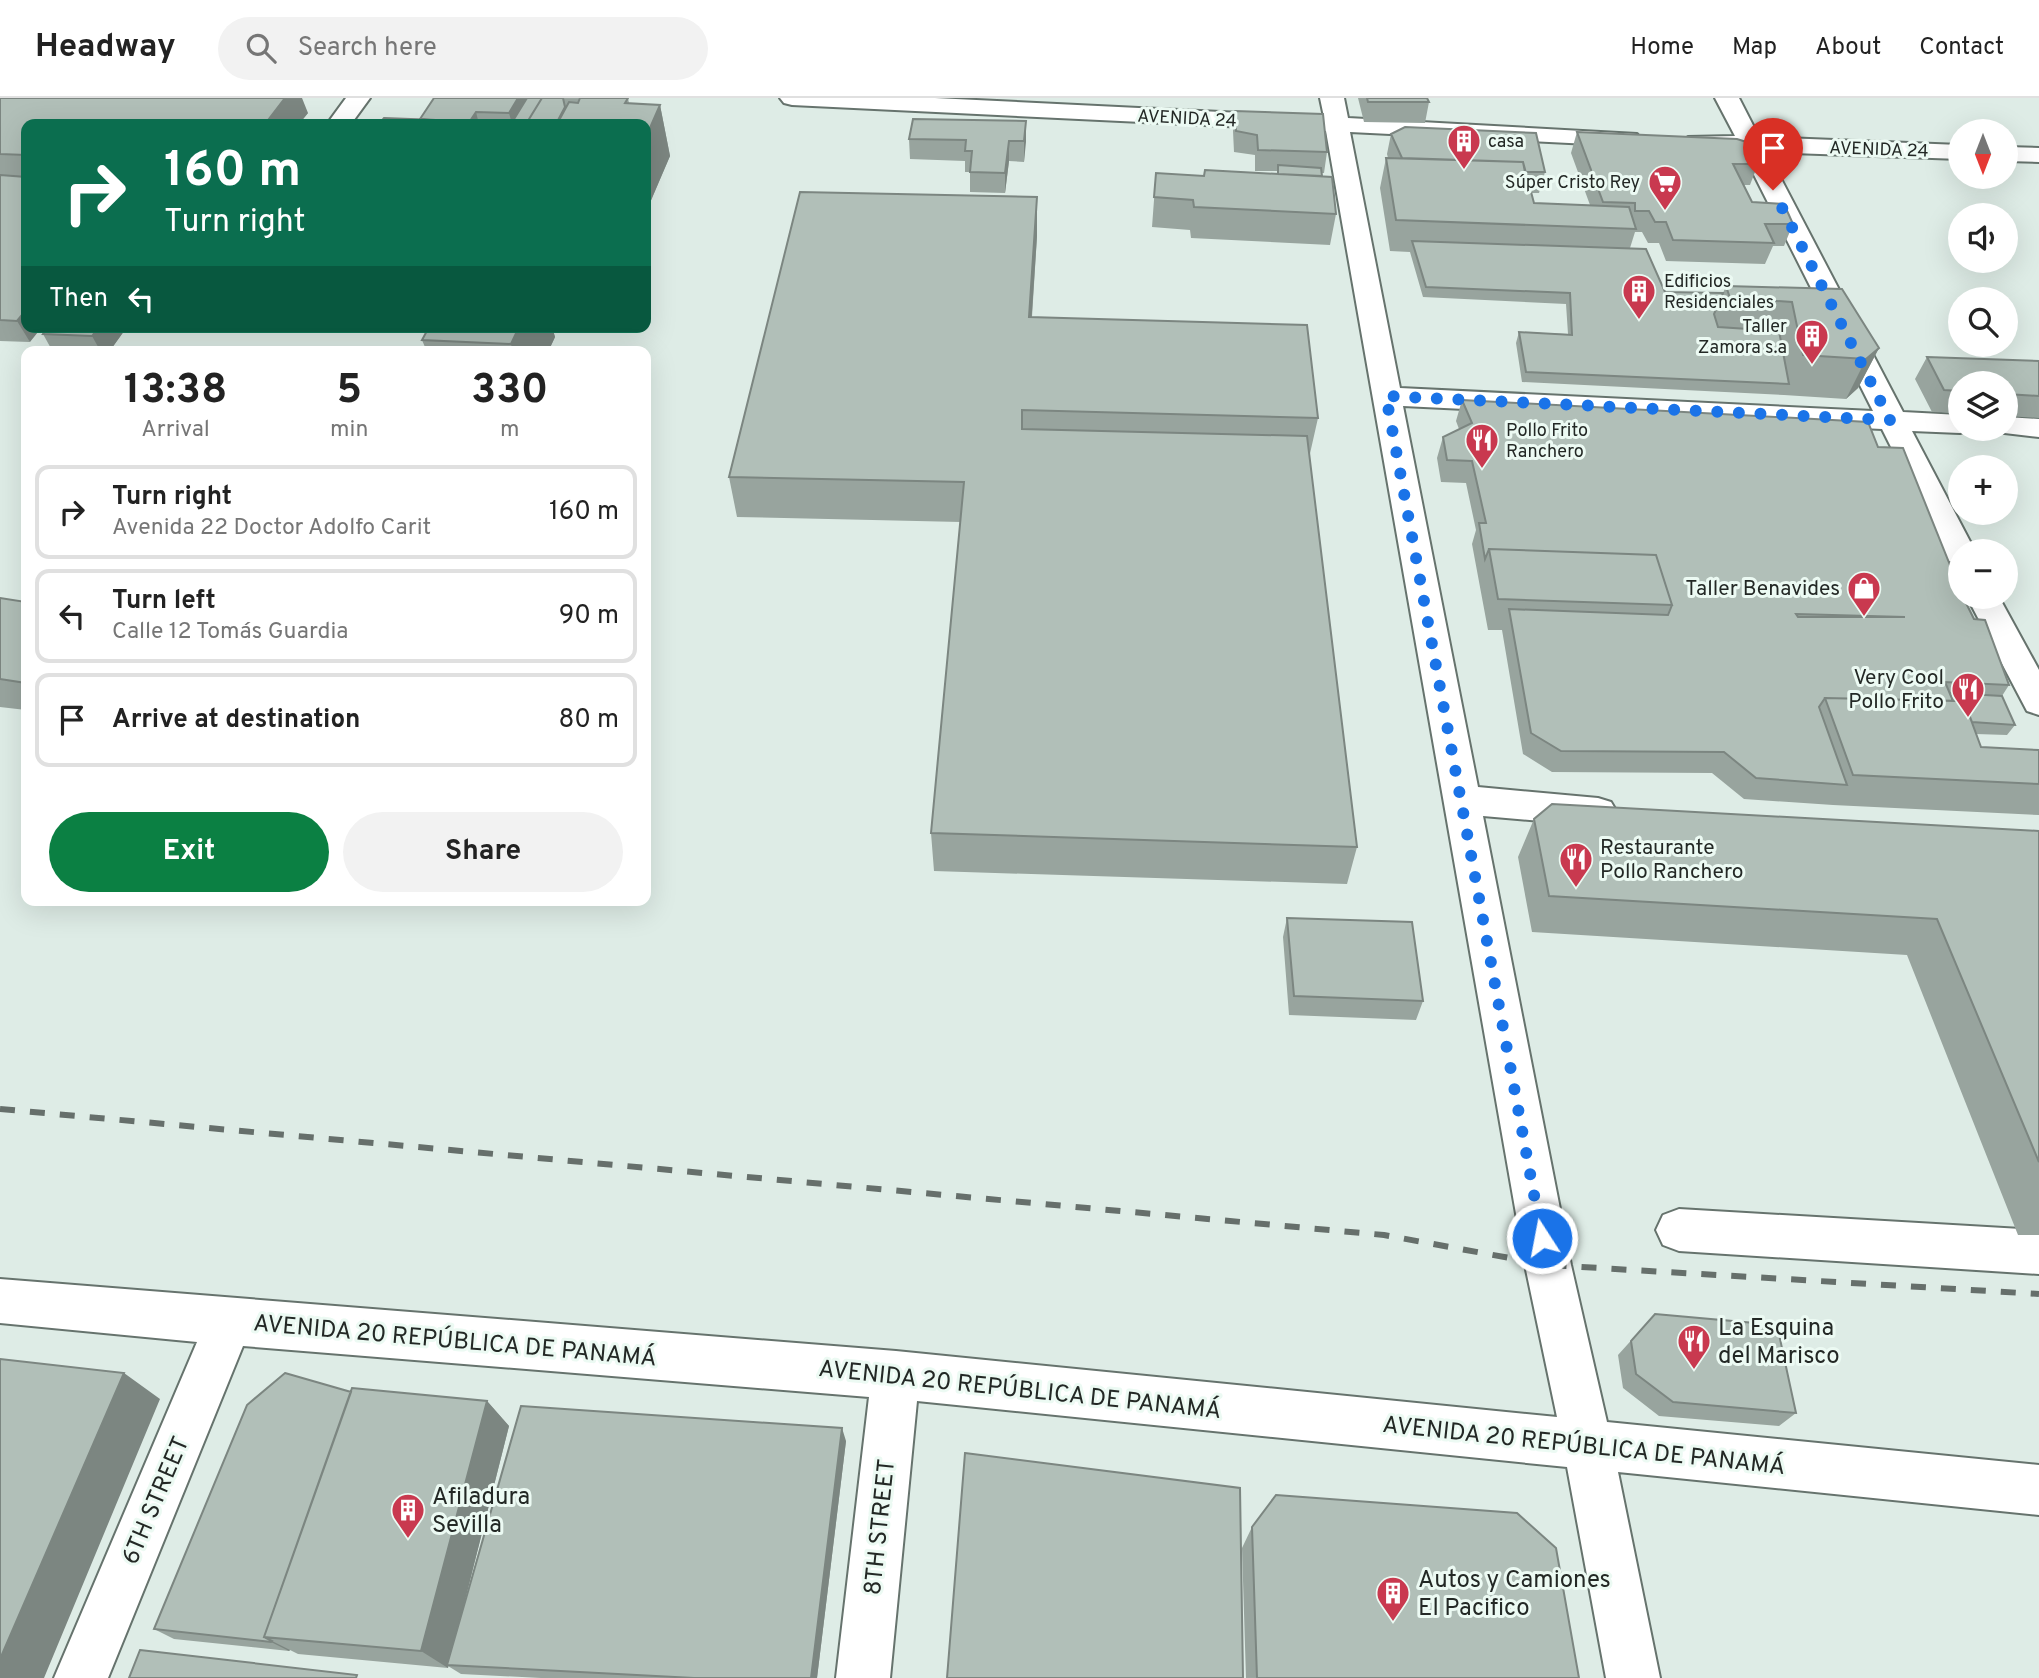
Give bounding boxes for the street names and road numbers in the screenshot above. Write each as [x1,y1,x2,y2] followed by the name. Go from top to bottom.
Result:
[1137,105,1237,134] street label: AVENIDA 24
[1829,137,1929,164] street label: AVENIDA 24
[252,1307,658,1375] street label: AVENIDA 20 REPÚBLICA DE PANAMÁ
[817,1353,1223,1427] street label: AVENIDA 20 REPÚBLICA DE PANAMÁ
[1381,1409,1787,1483] street label: AVENIDA 20 REPÚBLICA DE PANAMÁ
[116,1432,197,1569] street label: 6TH STREET
[859,1458,903,1597] street label: 8TH STREET

